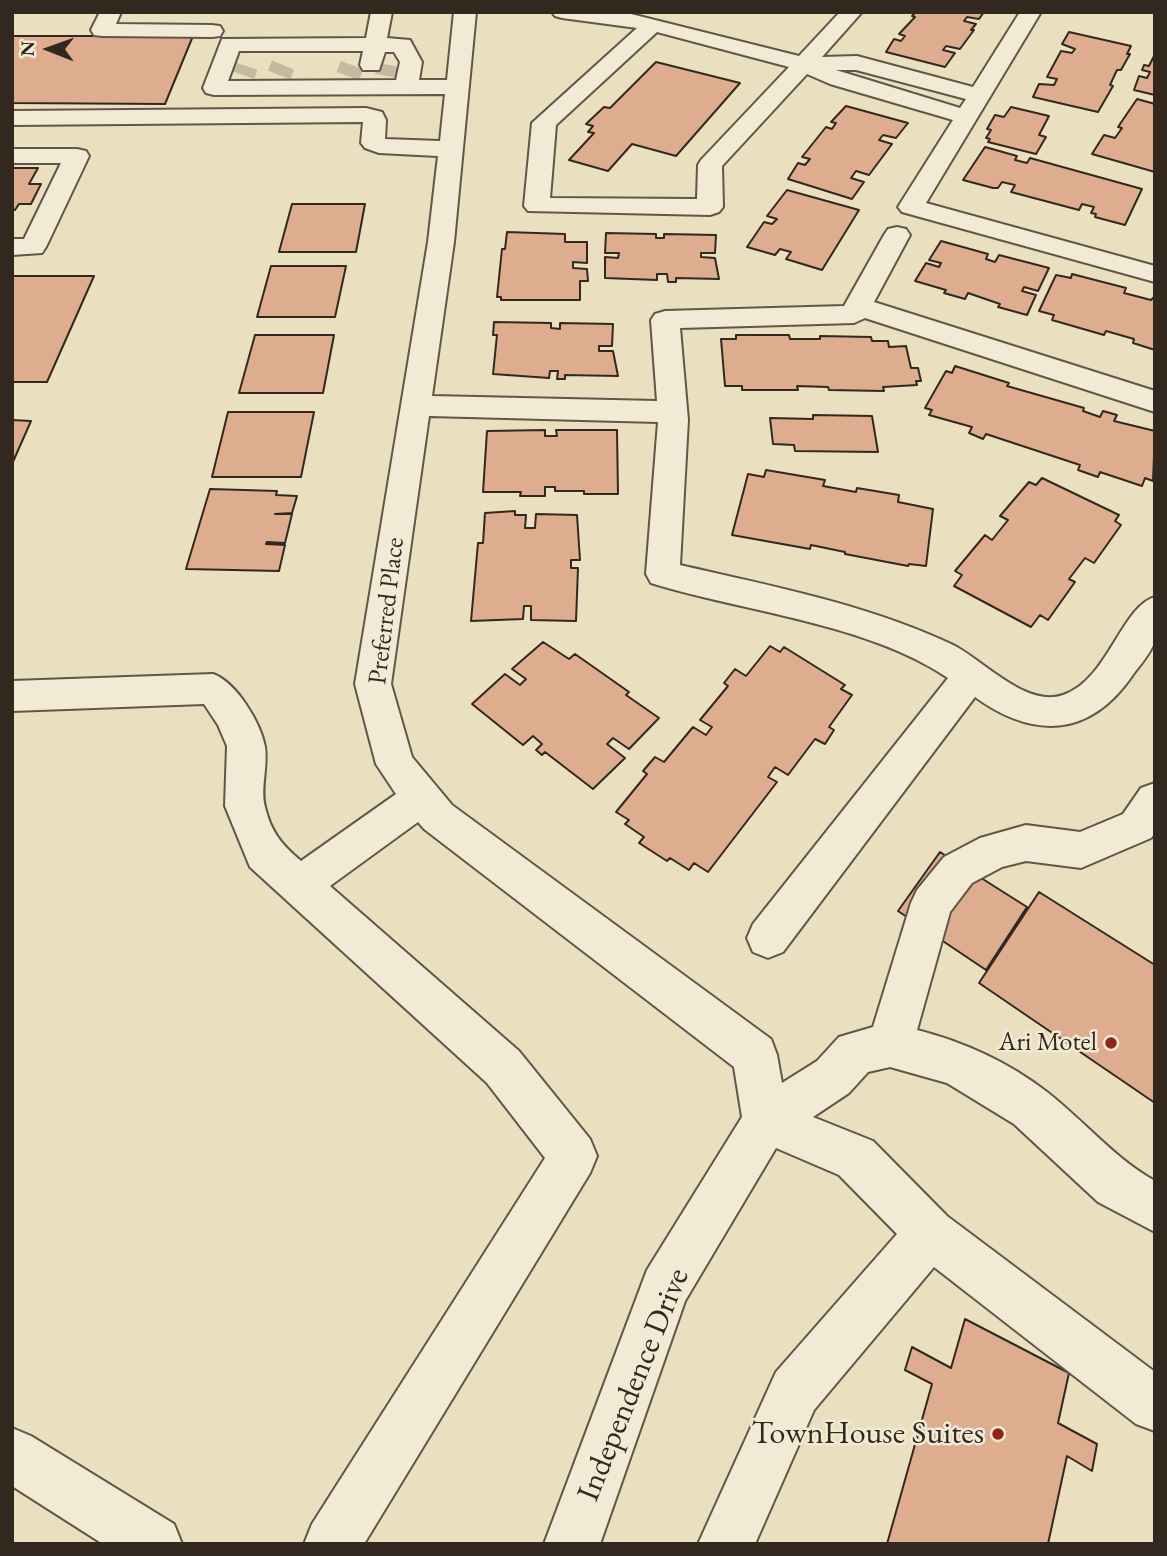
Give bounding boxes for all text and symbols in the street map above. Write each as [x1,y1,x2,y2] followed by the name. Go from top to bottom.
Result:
[14,14,84,84] north arrow
[15,41,40,57] text: N
[363,536,411,686] street label: Preferred Place
[998,1027,1097,1059] place label: Ari Motel
[1103,1035,1119,1051] marker: Ari Motel
[570,1263,698,1507] street label: Independence Drive
[751,1415,984,1453] place label: TownHouse Suites
[990,1426,1006,1442] marker: TownHouse Suites

